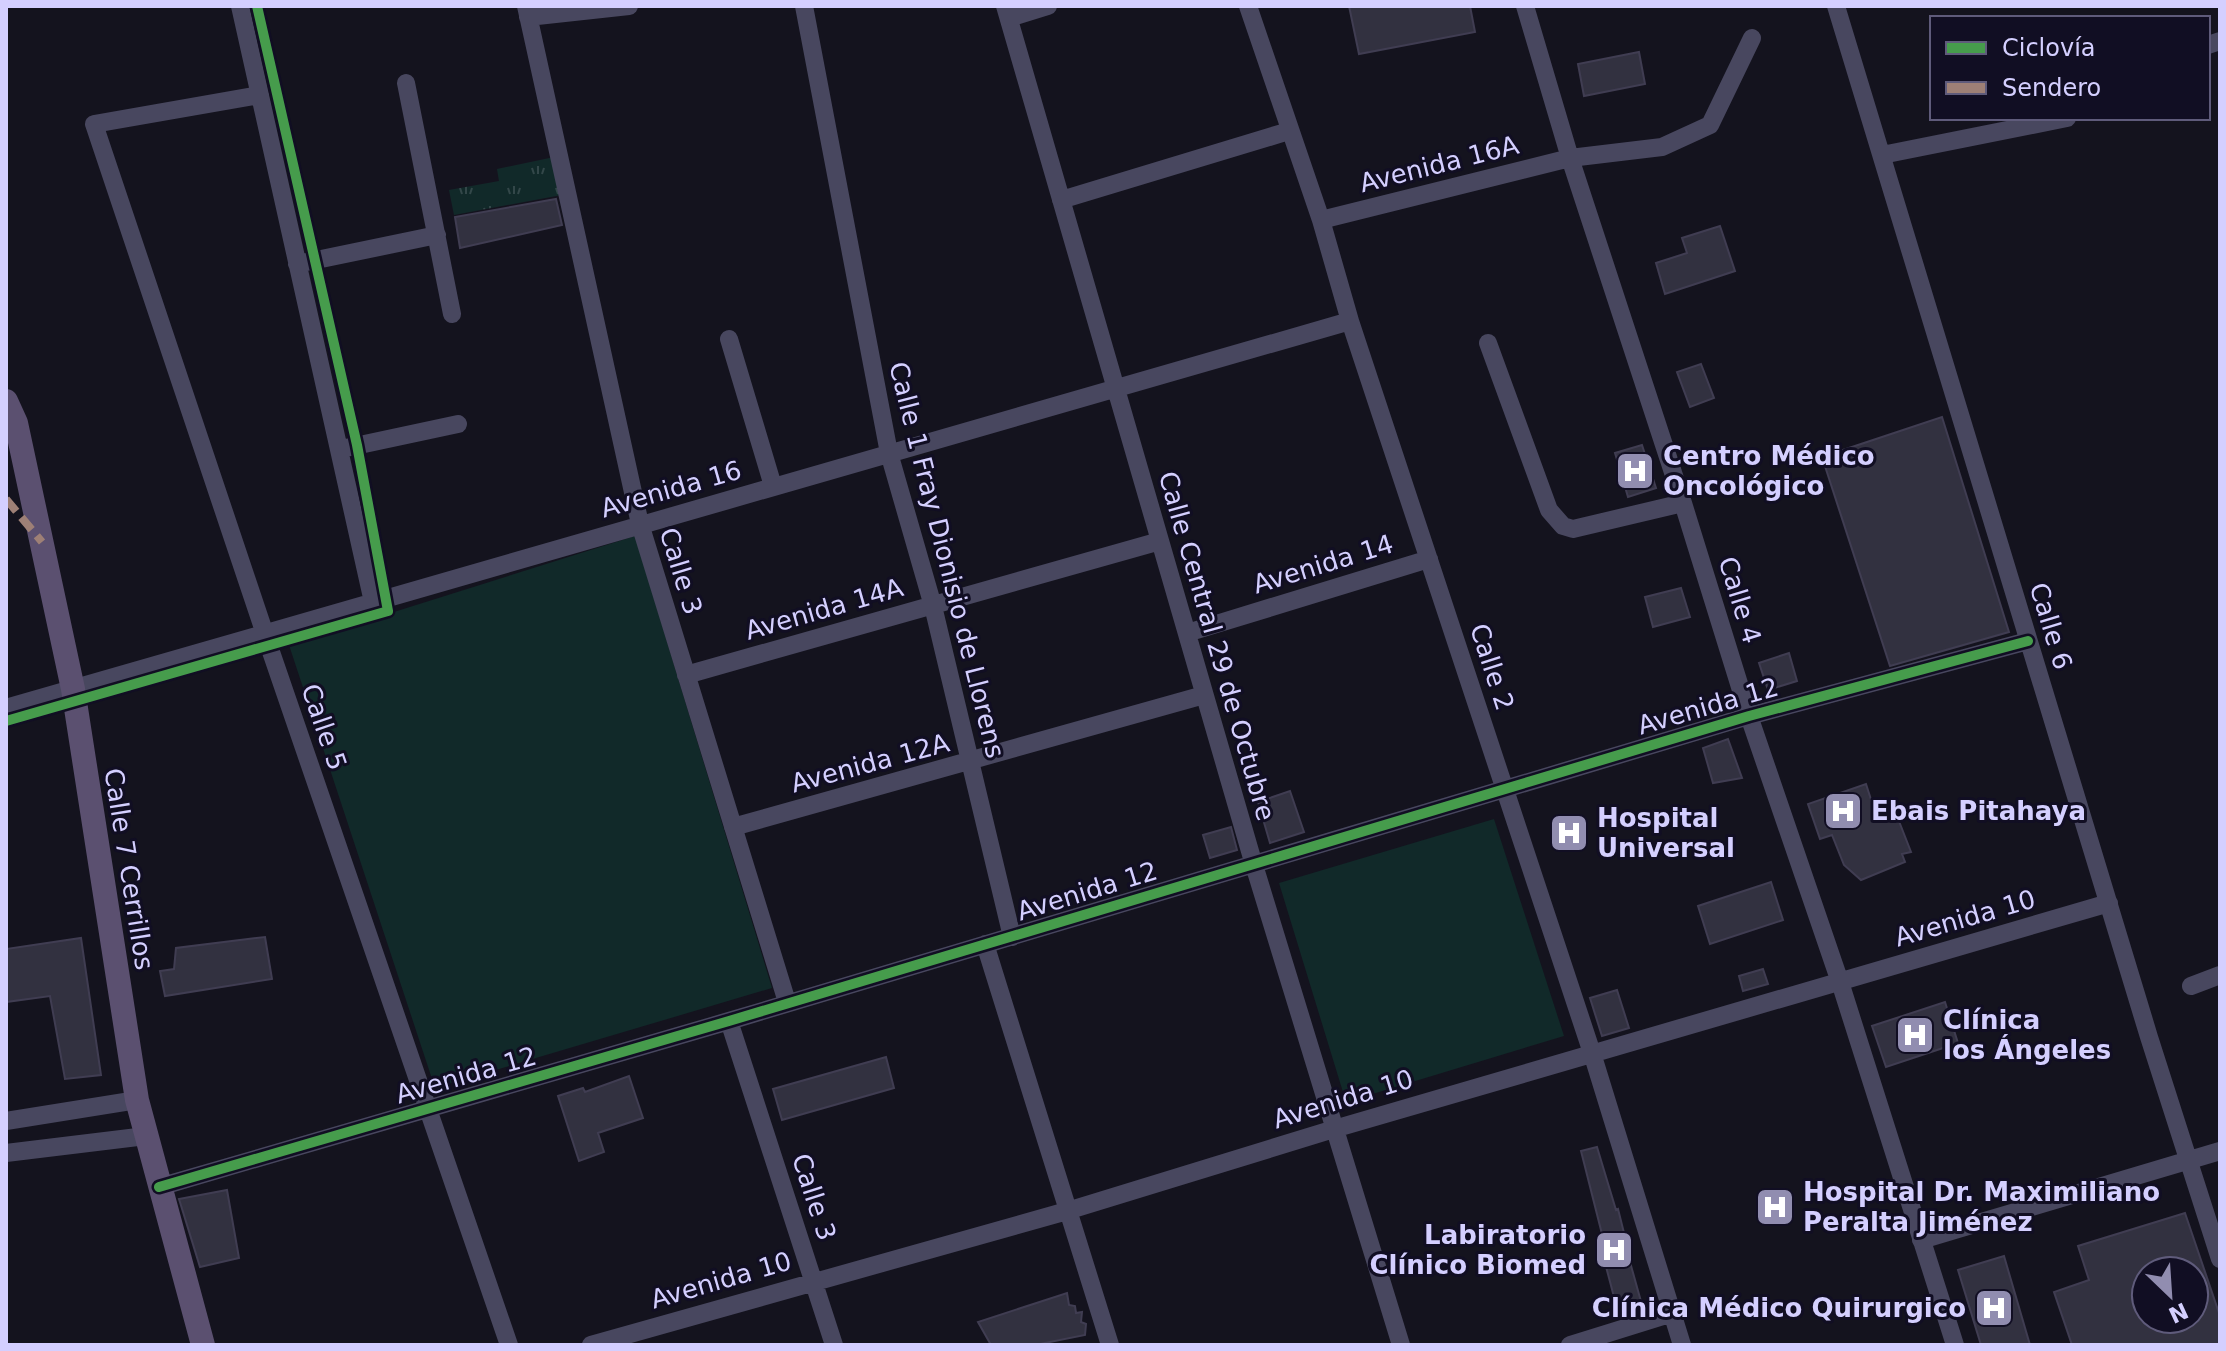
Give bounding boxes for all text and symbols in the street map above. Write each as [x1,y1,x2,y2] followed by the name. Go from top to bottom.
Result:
[1930,16,2210,120] legend
[2002,34,2096,62] text: Ciclovía
[2002,74,2101,102] text: Sendero
[1356,130,1522,198] street label: Avenida 16A
[883,359,1011,761] street label: Calle 1 Fray Dionisio de Llorens
[1663,441,1875,501] place label: Centro Médico Oncológico
[1614,450,1656,492] hospital icon: Centro Médico Oncológico
[597,455,745,523] street label: Avenida 16
[1153,468,1281,824] street label: Calle Central 29 de Octubre
[654,524,708,618] street label: Calle 3
[1249,528,1397,600] street label: Avenida 14
[1713,553,1767,647] street label: Calle 4
[742,572,907,646] street label: Avenida 14A
[2024,579,2078,673] street label: Calle 6
[1464,620,1520,714] street label: Calle 2
[1634,672,1782,740] street label: Avenida 12
[295,680,353,774] street label: Calle 5
[787,727,953,799] street label: Avenida 12A
[98,766,160,972] street label: Calle 7 Cerrillos
[1822,790,1864,832] hospital icon: Ebais Pitahaya
[1871,796,2086,826] place label: Ebais Pitahaya
[1597,803,1735,863] place label: Hospital Universal
[1548,812,1590,854] hospital icon: Hospital Universal
[1013,855,1161,927] street label: Avenida 12
[1891,884,2039,952] street label: Avenida 10
[1943,1005,2111,1065] place label: Clínica los Ángeles
[1894,1014,1936,1056] hospital icon: Clínica los Ángeles
[392,1041,540,1109] street label: Avenida 12
[1269,1063,1417,1135] street label: Avenida 10
[786,1150,842,1244] street label: Calle 3
[1803,1177,2160,1237] place label: Hospital Dr. Maximiliano Peralta Jiménez
[1754,1186,1796,1228] hospital icon: Hospital Dr. Maximiliano Peralta Jiménez
[1369,1220,1586,1280] place label: Labiratorio Clínico Biomed
[1593,1229,1635,1271] hospital icon: Labiratorio Clínico Biomed
[647,1246,795,1314] street label: Avenida 10
[2130,1255,2210,1335] north arrow
[1973,1287,2015,1329] hospital icon: Clínica Médico Quirurgico
[1592,1293,1966,1323] place label: Clínica Médico Quirurgico
[2165,1297,2192,1328] text: N

